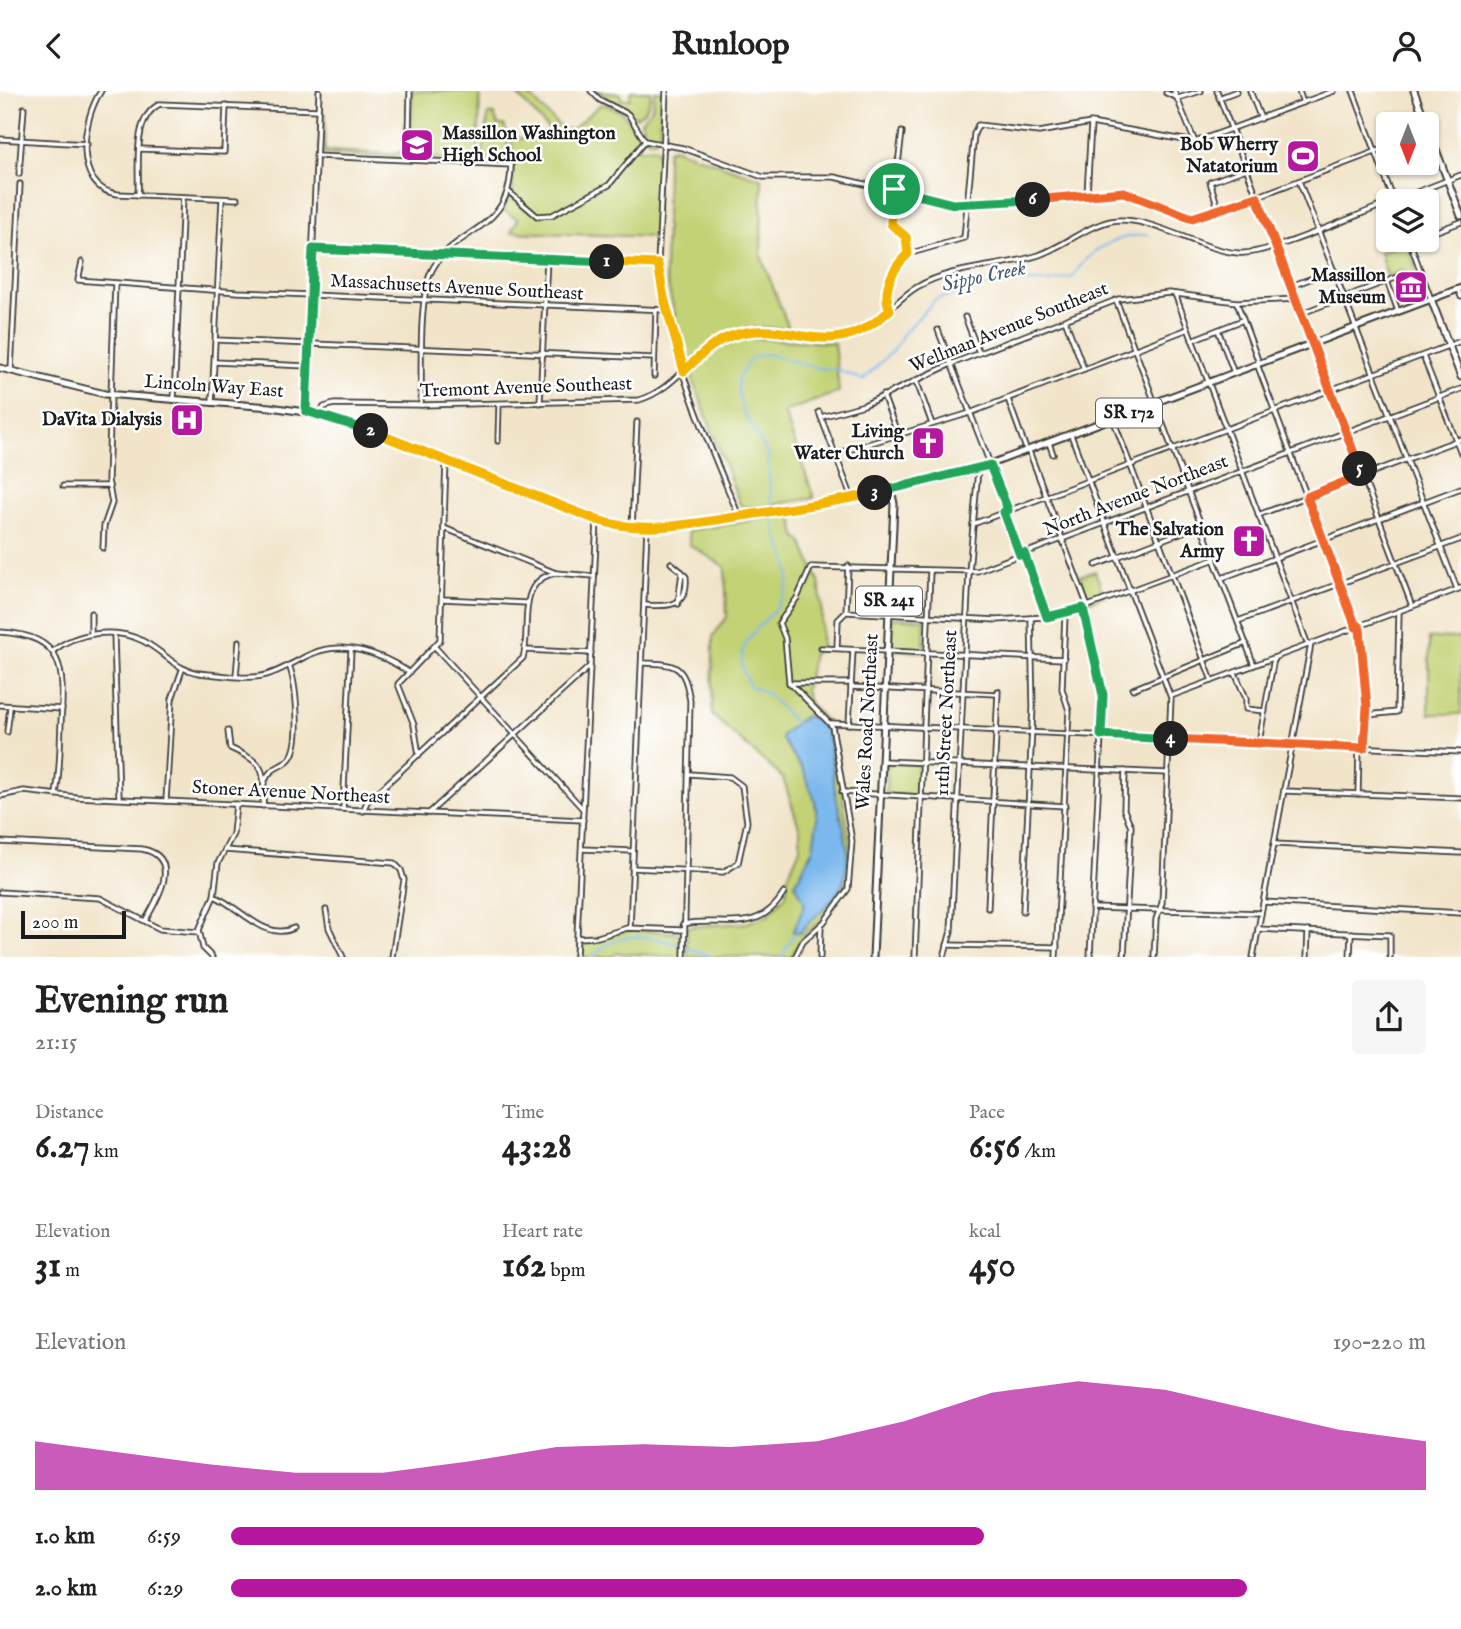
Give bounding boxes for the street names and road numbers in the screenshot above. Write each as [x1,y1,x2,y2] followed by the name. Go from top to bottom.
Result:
[330,269,585,307] street label: Massachusetts Avenue Southeast
[906,277,1112,379] street label: Wellman Avenue Southeast
[144,370,285,404] street label: Lincoln Way East
[420,372,633,404] street label: Tremont Avenue Southeast
[1096,399,1162,427] road number: SR 172
[1040,450,1232,542] street label: North Avenue Northeast
[856,587,922,615] road number: SR 241
[931,629,963,797] street label: 11th Street Northeast
[851,633,885,811] street label: Wales Road Northeast
[191,776,391,810] street label: Stoner Avenue Northeast

